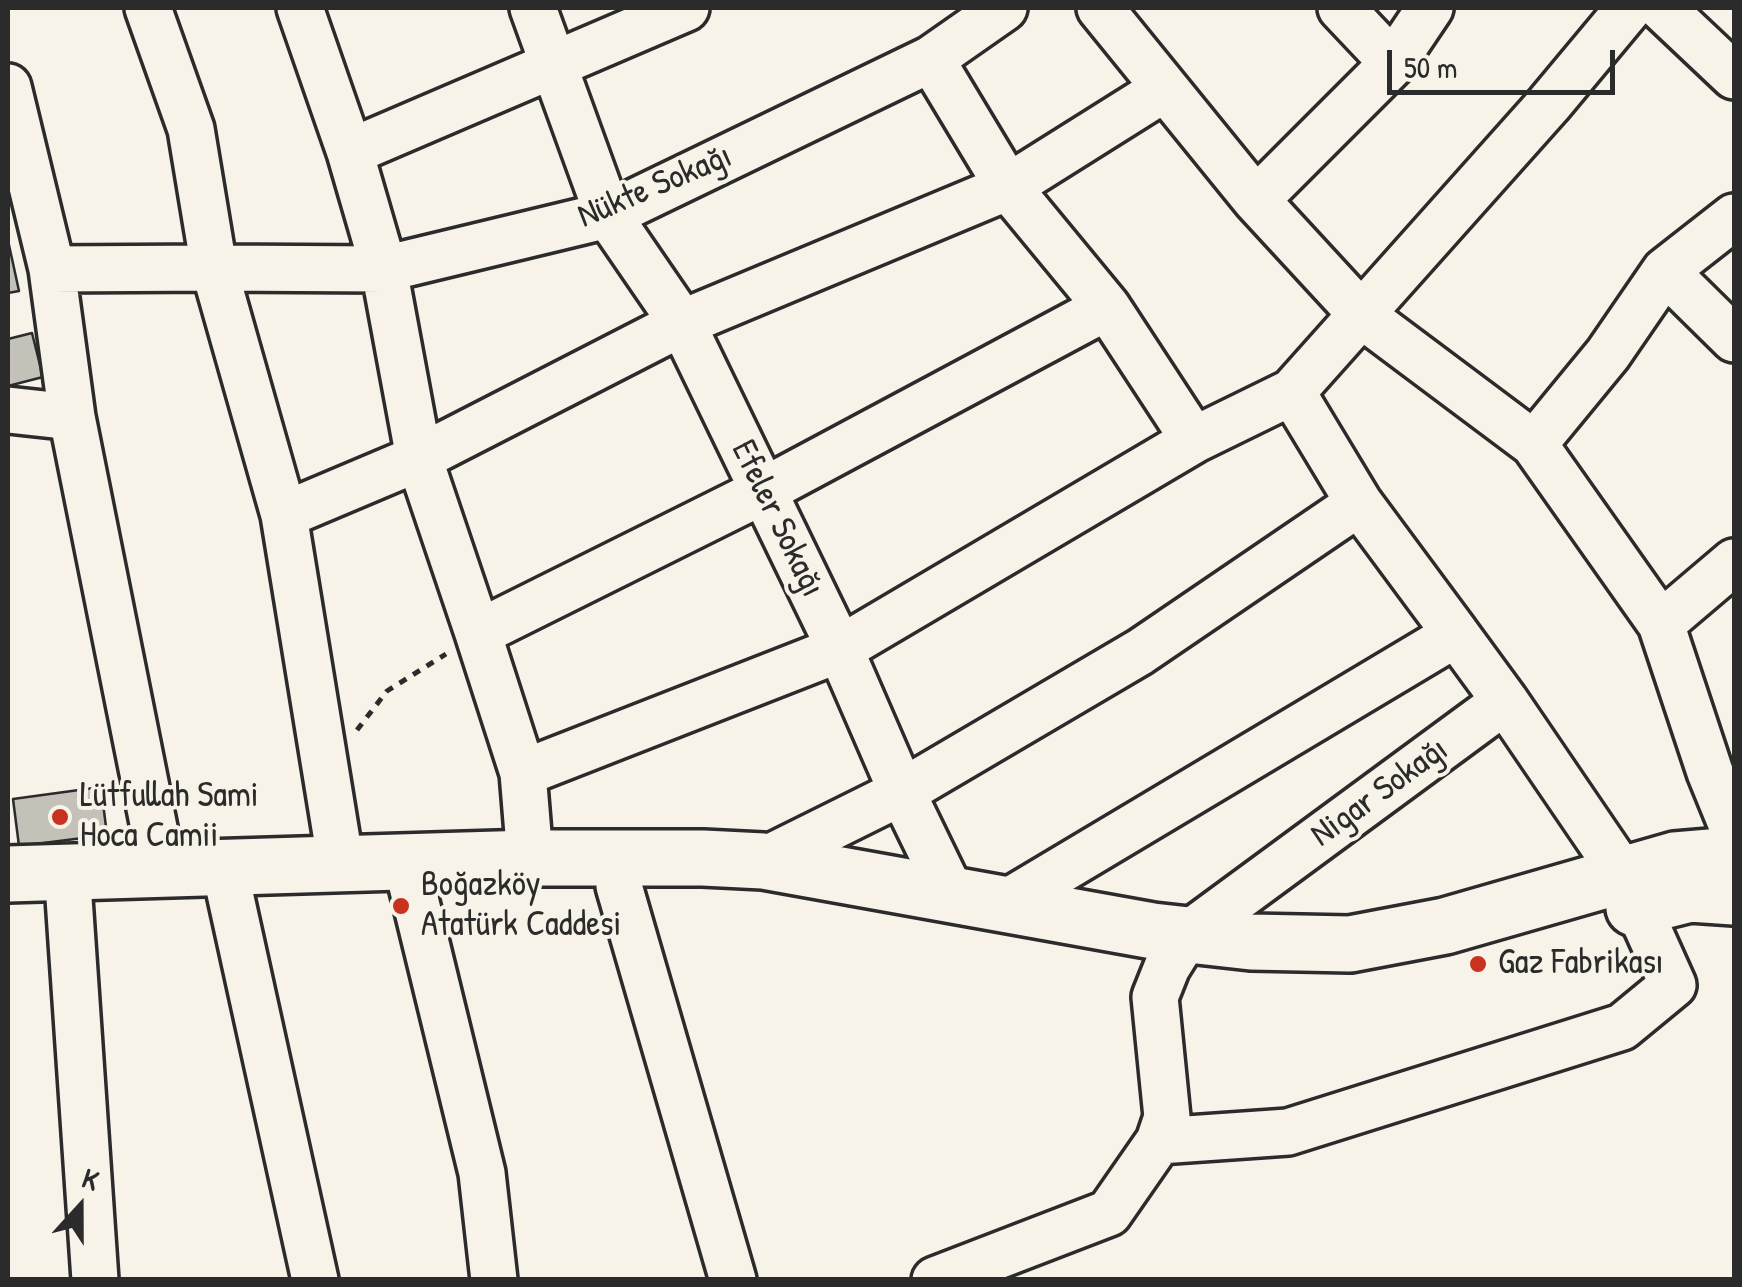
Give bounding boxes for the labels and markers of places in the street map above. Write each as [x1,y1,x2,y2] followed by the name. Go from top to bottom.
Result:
[80,776,259,858] place label: Lütfullah Sami Hoca Camii
[49,806,71,828] marker: Lütfullah Sami Hoca Camii
[421,865,621,947] place label: Boğazköy Atatürk Caddesi
[390,895,412,917] marker: Boğazköy Atatürk Caddesi
[1498,943,1664,985] place label: Gaz Fabrikası
[1467,953,1489,975] marker: Gaz Fabrikası

